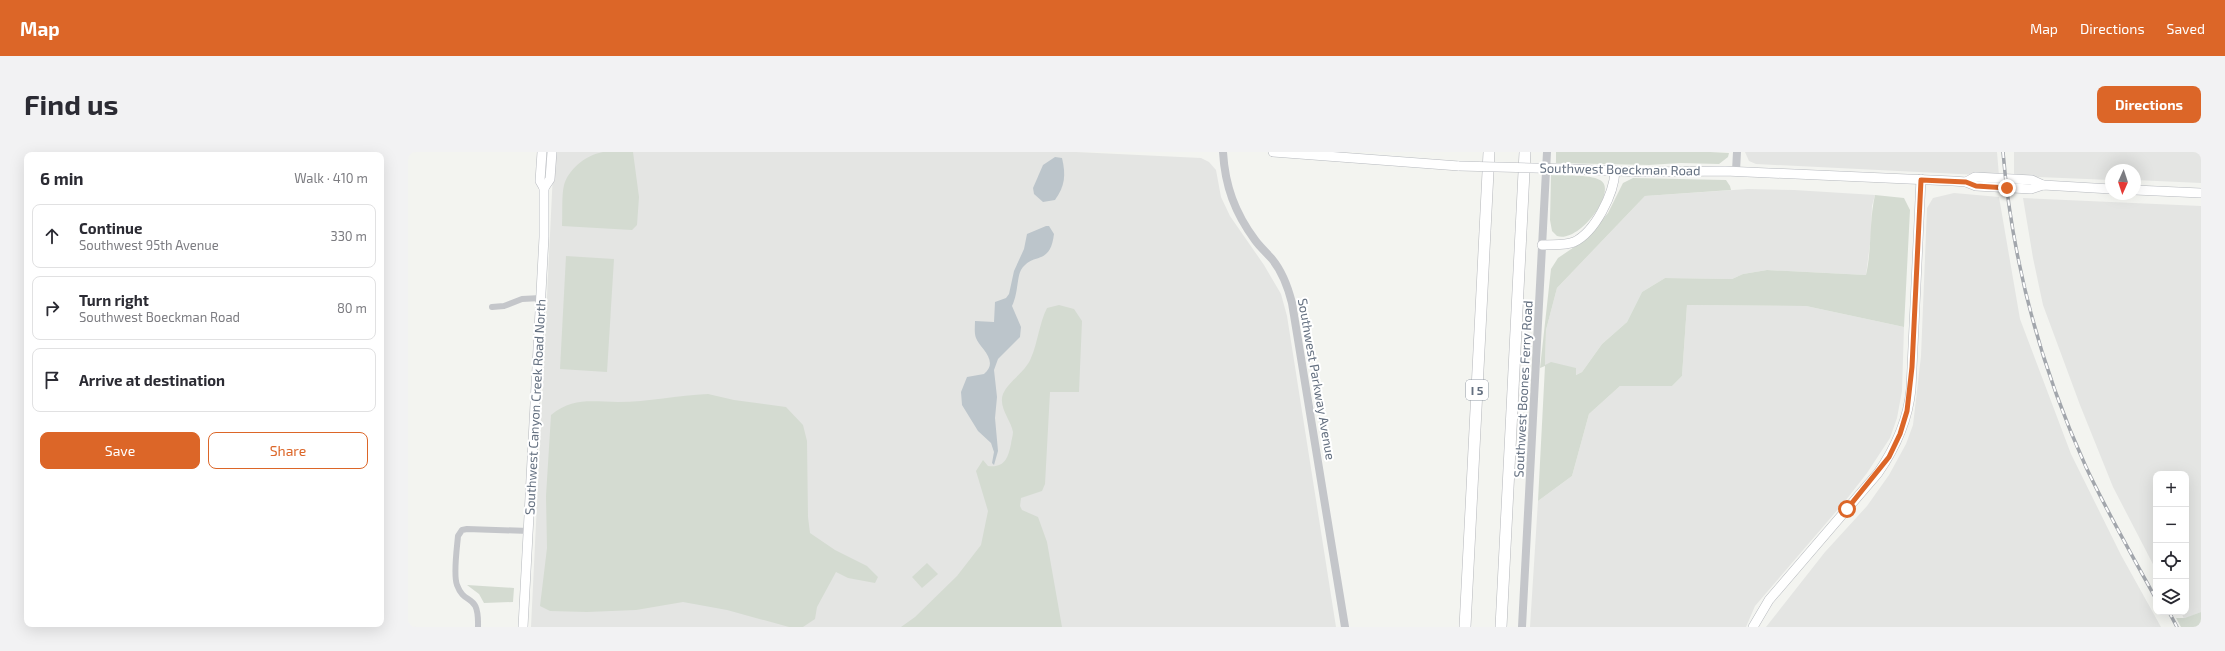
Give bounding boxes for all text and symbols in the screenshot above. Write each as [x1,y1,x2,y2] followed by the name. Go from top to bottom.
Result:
[20,17,60,40] text: Map
[2030,20,2058,37] text: Map
[2080,20,2145,37] text: Directions
[2167,20,2205,37] text: Saved
[2097,86,2201,123] button: Directions
[24,87,118,121] text: Find us
[1539,160,1701,178] street label: Southwest Boeckman Road
[2105,164,2141,200] north arrow
[40,168,84,188] text: 6 min
[294,170,368,186] text: Walk · 410 m
[1998,179,2016,197] route end
[79,219,142,237] text: Continue
[41,225,63,247] icon: ahead
[330,228,367,244] text: 330 m
[79,237,219,253] text: Southwest 95th Avenue
[79,291,149,309] text: Turn right
[41,297,63,319] icon: right
[1295,297,1339,461] street label: Southwest Parkway Avenue
[521,299,549,515] street label: Southwest Canyon Creek Road North
[337,300,367,316] text: 80 m
[1510,300,1536,478] street label: Southwest Boones Ferry Road
[79,309,240,325] text: Southwest Boeckman Road
[41,369,63,391] icon: arrive
[79,371,225,389] text: Arrive at destination
[1466,380,1488,400] road number: I 5
[40,432,200,469] button: Save
[208,432,368,469] button: Share
[2153,471,2189,615] map controls
[2153,471,2189,507] button: +
[1838,500,1856,518] route start
[2153,507,2189,543] button: −
[2153,543,2189,579] button: locate
[2153,579,2189,615] button: layers

